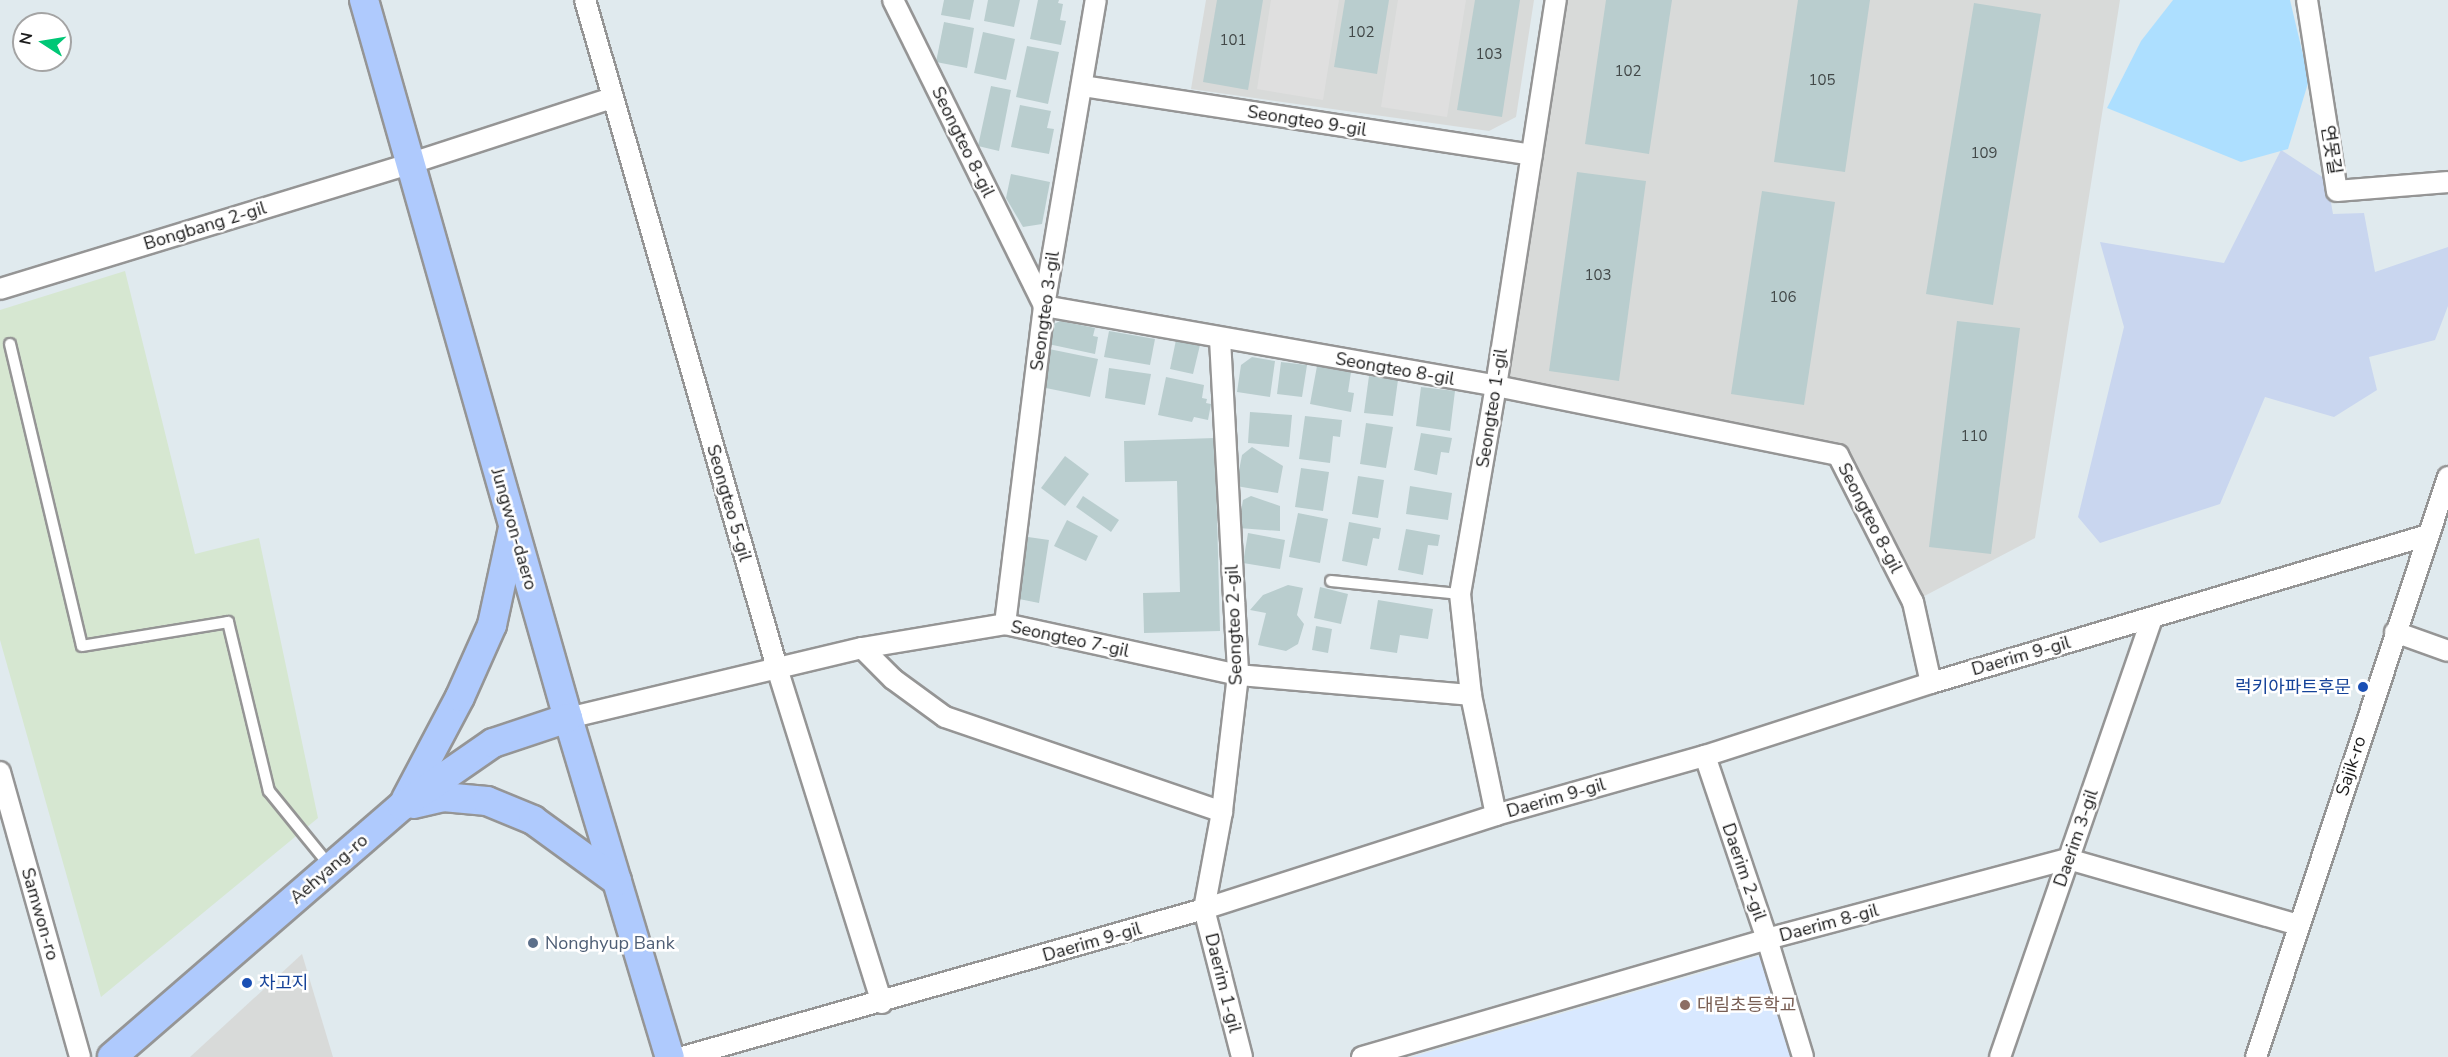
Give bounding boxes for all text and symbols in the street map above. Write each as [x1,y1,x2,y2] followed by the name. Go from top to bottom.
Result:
[12,12,72,72] north arrow
[1348,24,1374,42] house number: 102
[14,31,38,47] text: N
[1220,32,1246,50] house number: 101
[1476,46,1502,64] house number: 103
[1615,63,1641,81] house number: 102
[1809,72,1835,90] house number: 105
[927,83,999,201] street label: Seongteo 8-gil
[1246,101,1368,141] street label: Seongteo 9-gil
[2316,124,2346,176] street label: 연못길
[1971,145,1997,163] house number: 109
[141,197,269,255] street label: Bongbang 2-gil
[1026,250,1064,372] street label: Seongteo 3-gil
[1585,267,1611,285] house number: 103
[1770,289,1796,307] house number: 106
[1472,347,1512,469] street label: Seongteo 1-gil
[1334,348,1456,390] street label: Seongteo 8-gil
[1961,428,1987,446] house number: 110
[702,442,756,564] street label: Seongteo 5-gil
[1833,459,1907,577] street label: Seongteo 8-gil
[486,466,542,592] street label: Jungwon-daero
[1221,564,1247,686] street label: Seongteo 2-gil
[1009,616,1131,662] street label: Seongteo 7-gil
[1969,632,2073,680] street label: Daerim 9-gil
[2235,676,2351,698] place label: 럭키아파트후문
[2356,680,2370,694] marker: 럭키아파트후문
[2331,733,2371,799] street label: Sajik-ro
[1504,774,1608,822] street label: Daerim 9-gil
[2049,786,2103,890] street label: Daerim 3-gil
[1717,820,1771,924] street label: Daerim 2-gil
[286,829,372,909] street label: Aehyang-ro
[17,865,63,963] street label: Samwon-ro
[1777,899,1881,947] street label: Daerim 8-gil
[1040,918,1144,966] street label: Daerim 9-gil
[1200,931,1246,1035] street label: Daerim 1-gil
[545,932,675,954] place label: Nonghyup Bank
[526,936,540,950] marker: Nonghyup Bank
[259,972,309,994] place label: 차고지
[240,976,254,990] marker: 차고지
[1697,994,1796,1016] place label: 대림초등학교
[1678,998,1692,1012] marker: 대림초등학교

